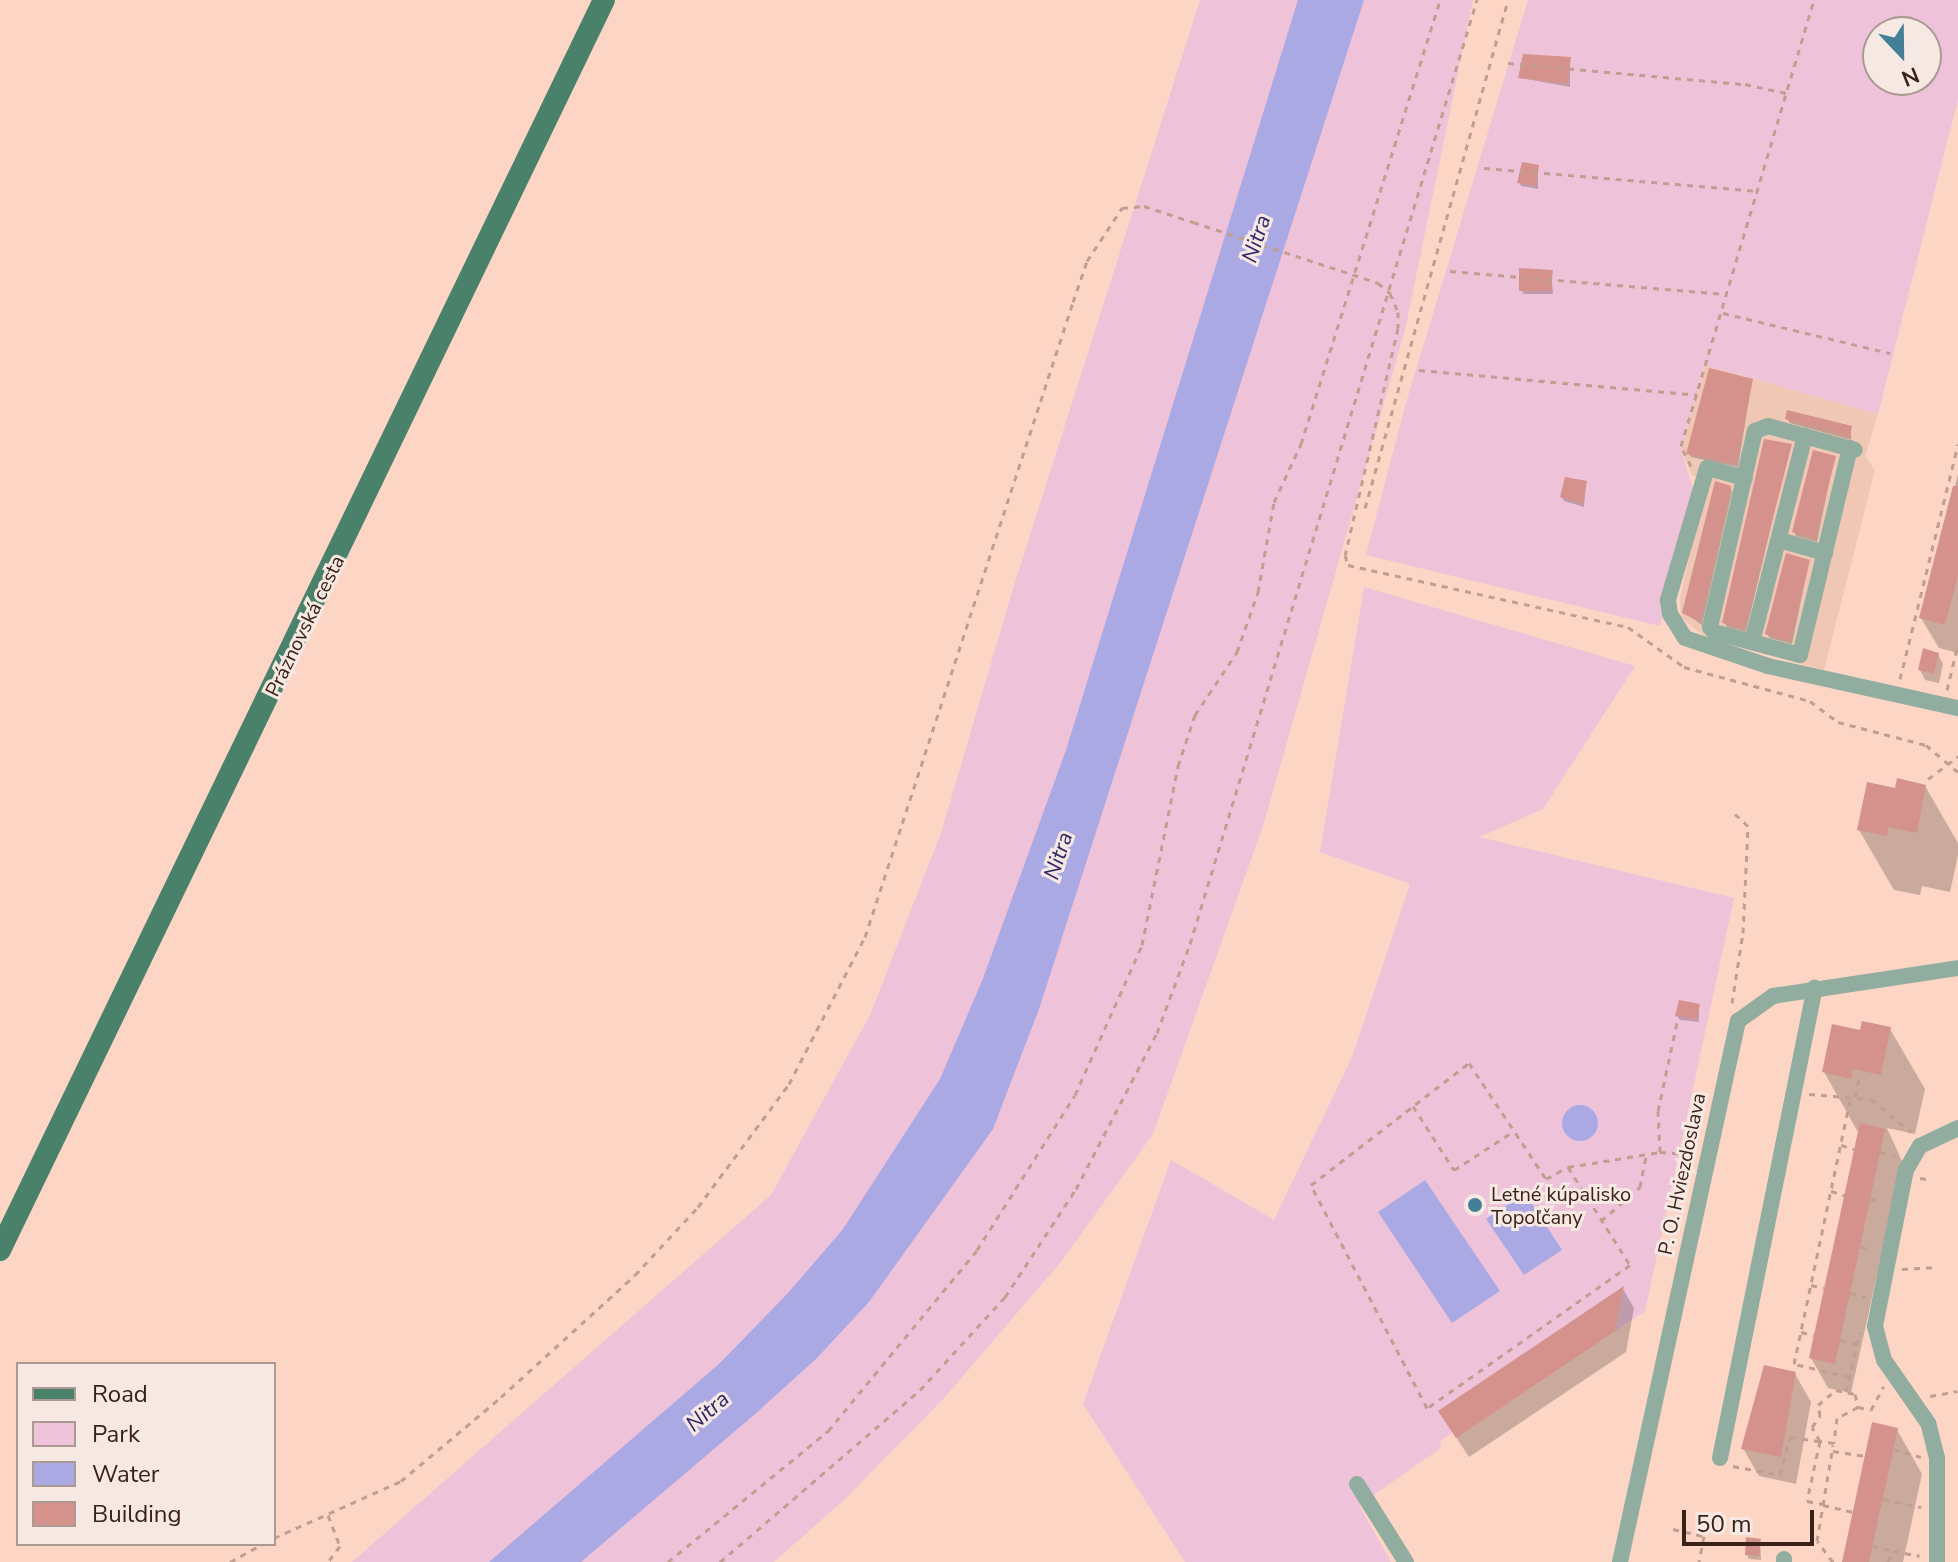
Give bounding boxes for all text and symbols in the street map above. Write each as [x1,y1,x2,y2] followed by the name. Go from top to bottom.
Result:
[1862,16,1942,96] north arrow
[1897,59,1923,93] text: N
[1237,212,1277,266] water label: Nitra
[260,552,350,700] street label: Práznovská cesta
[1039,829,1079,883] water label: Nitra
[1653,1091,1711,1257] street label: P. O. Hviezdoslava
[1491,1182,1631,1229] place label: Letné kúpalisko Topoľčany
[1466,1196,1484,1214] marker: Letné kúpalisko Topoľčany
[16,1362,276,1546] legend
[92,1378,148,1410] text: Road
[681,1386,735,1438] water label: Nitra
[92,1418,140,1450] text: Park
[92,1458,159,1490] text: Water
[1686,1494,1818,1544] scale bar
[92,1498,182,1530] text: Building
[1696,1508,1752,1540] text: 50 m

